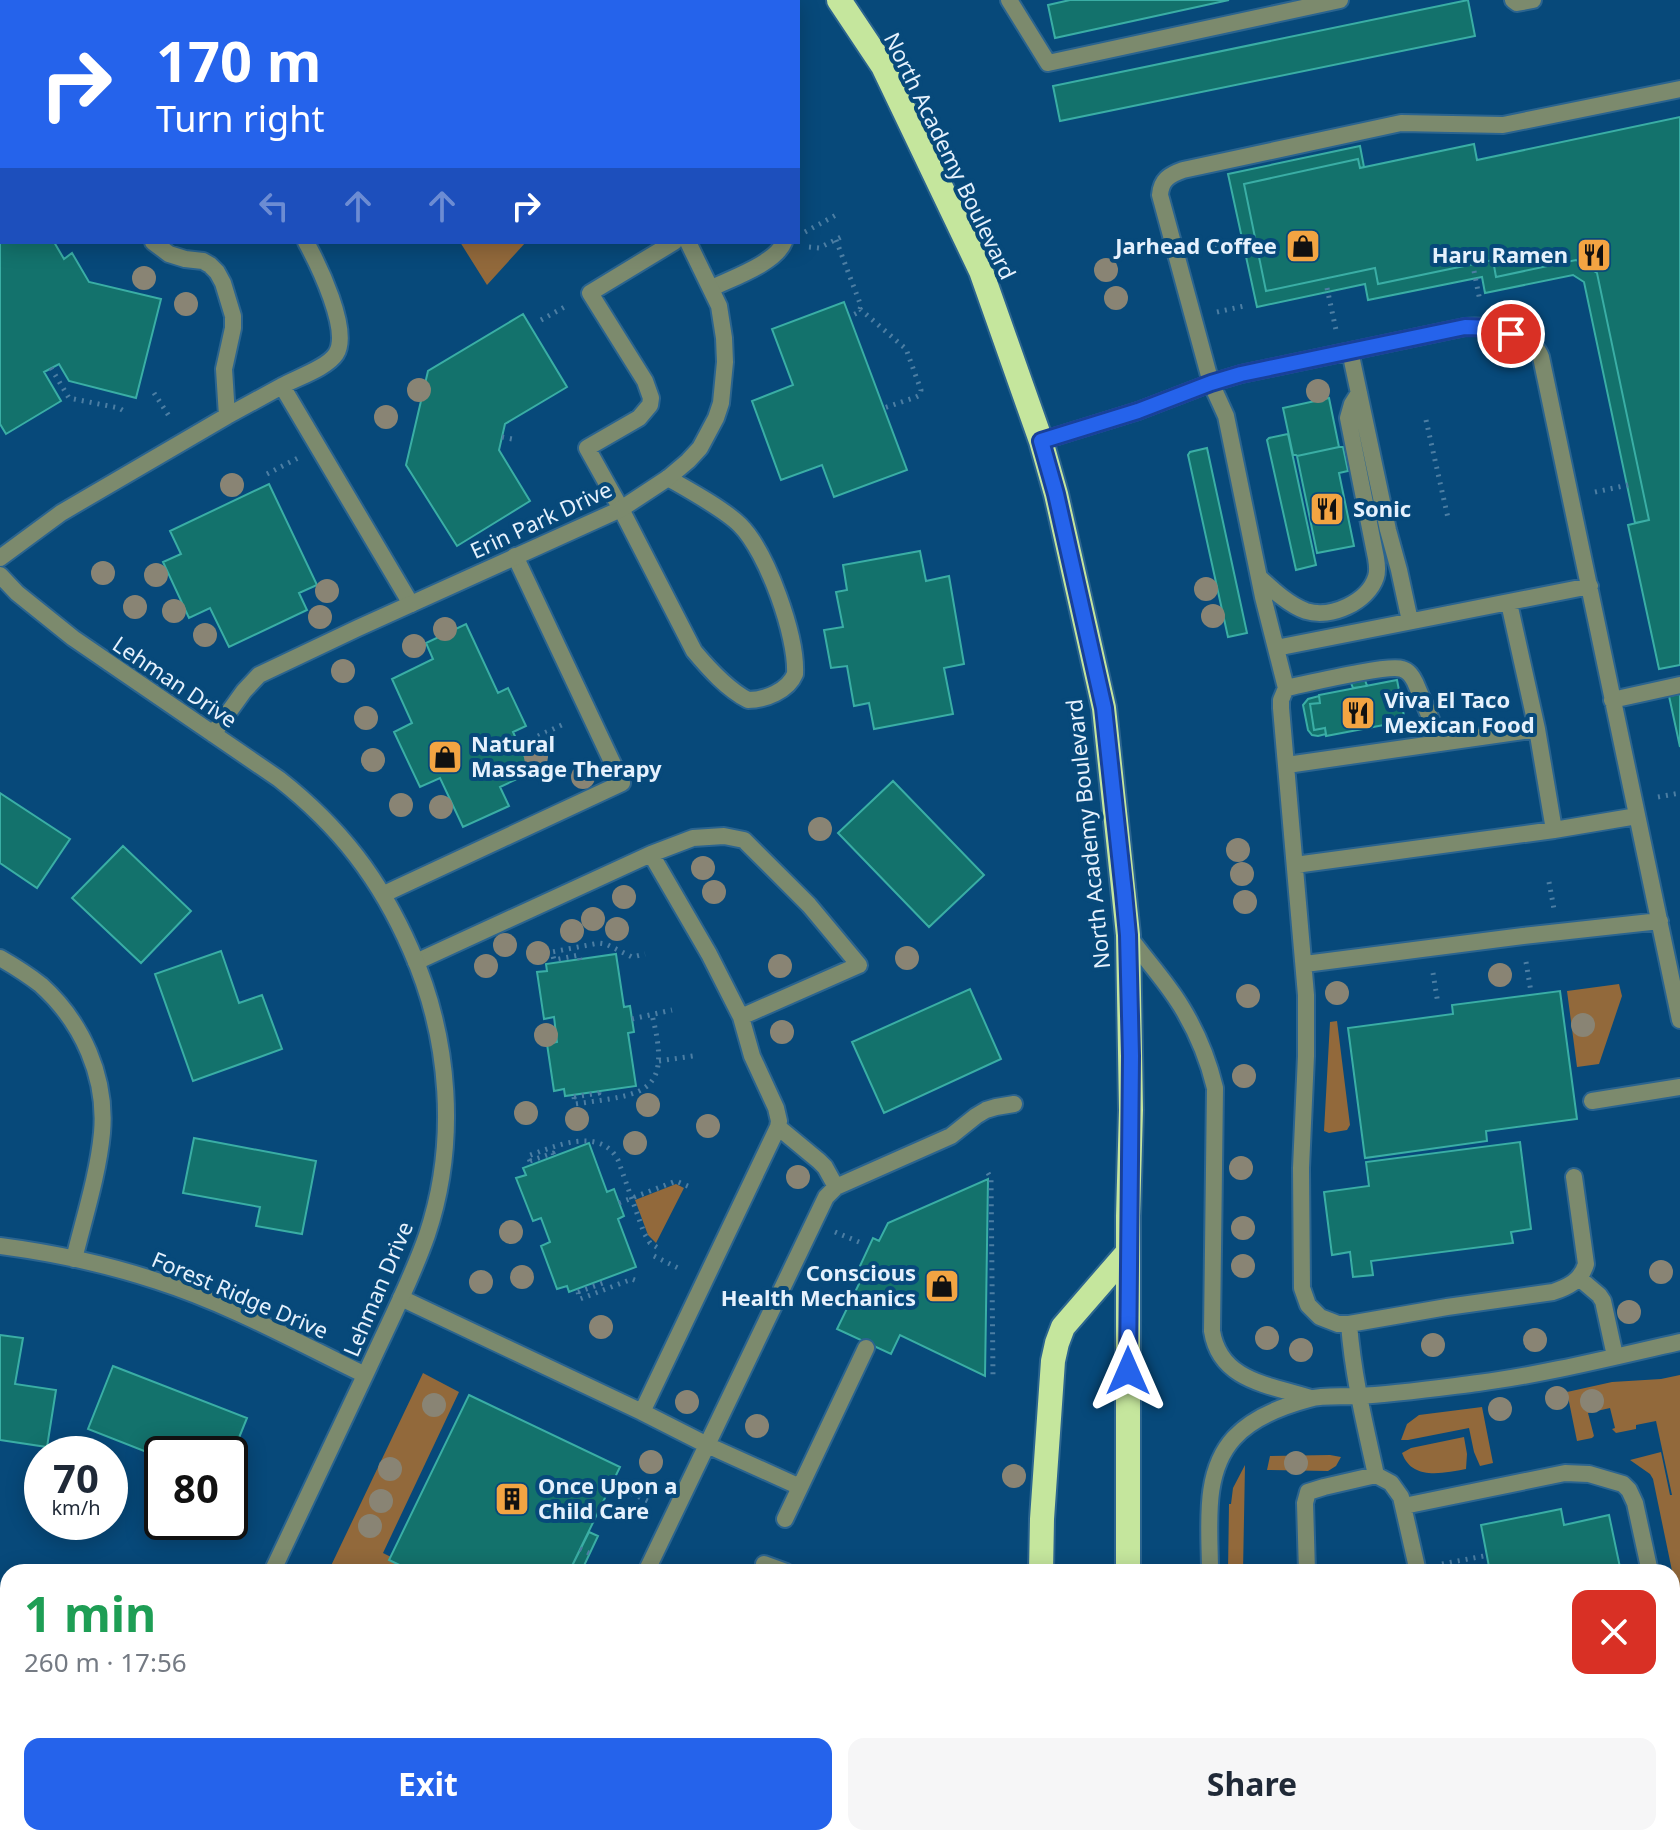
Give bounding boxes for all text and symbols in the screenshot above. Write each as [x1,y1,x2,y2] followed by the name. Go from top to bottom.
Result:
[156,22,321,98] text: 170 m
[878,27,1024,284] street label: North Academy Boulevard
[24,32,128,136] icon: right
[156,94,324,143] text: Turn right
[252,184,296,228] icon: left
[336,184,380,228] icon: ahead
[420,184,464,228] icon: ahead
[504,184,548,228] icon: right
[1284,227,1322,265] shop icon: Jarhead Coffee
[1113,230,1277,260] place label: Jarhead Coffee
[1575,236,1613,274] restaurant icon: Haru Ramen
[1432,239,1568,269] place label: Haru Ramen
[1477,300,1545,368] pin
[1489,312,1533,356] icon: arrive
[465,473,616,565] street label: Erin Park Drive
[1308,490,1346,528] restaurant icon: Sonic
[1353,493,1411,523] place label: Sonic
[107,628,244,734] street label: Lehman Drive
[1384,684,1535,739] place label: Viva El Taco Mexican Food
[1339,694,1377,732] restaurant icon: Viva El Taco Mexican Food
[1058,698,1116,971] street label: North Academy Boulevard
[471,728,662,783] place label: Natural Massage Therapy
[426,738,464,776] shop icon: Natural Massage Therapy
[335,1216,419,1361] street label: Lehman Drive
[148,1243,333,1345] street label: Forest Ridge Drive
[721,1257,916,1312] place label: Conscious Health Mechanics
[923,1267,961,1305] shop icon: Conscious Health Mechanics
[1086,1329,1170,1413] position arrow
[144,1436,248,1540] speed limit sign: 80
[53,1450,99,1505] text: 70
[538,1470,677,1525] place label: Once Upon a Child Care
[493,1480,531,1518] building icon: Once Upon a Child Care
[51,1494,101,1521] text: km/h
[24,1581,156,1646] text: 1 min
[1572,1590,1656,1674] button: close
[24,1644,187,1680] text: 260 m · 17:56
[24,1738,832,1830] button: Exit
[848,1738,1656,1830] button: Share

